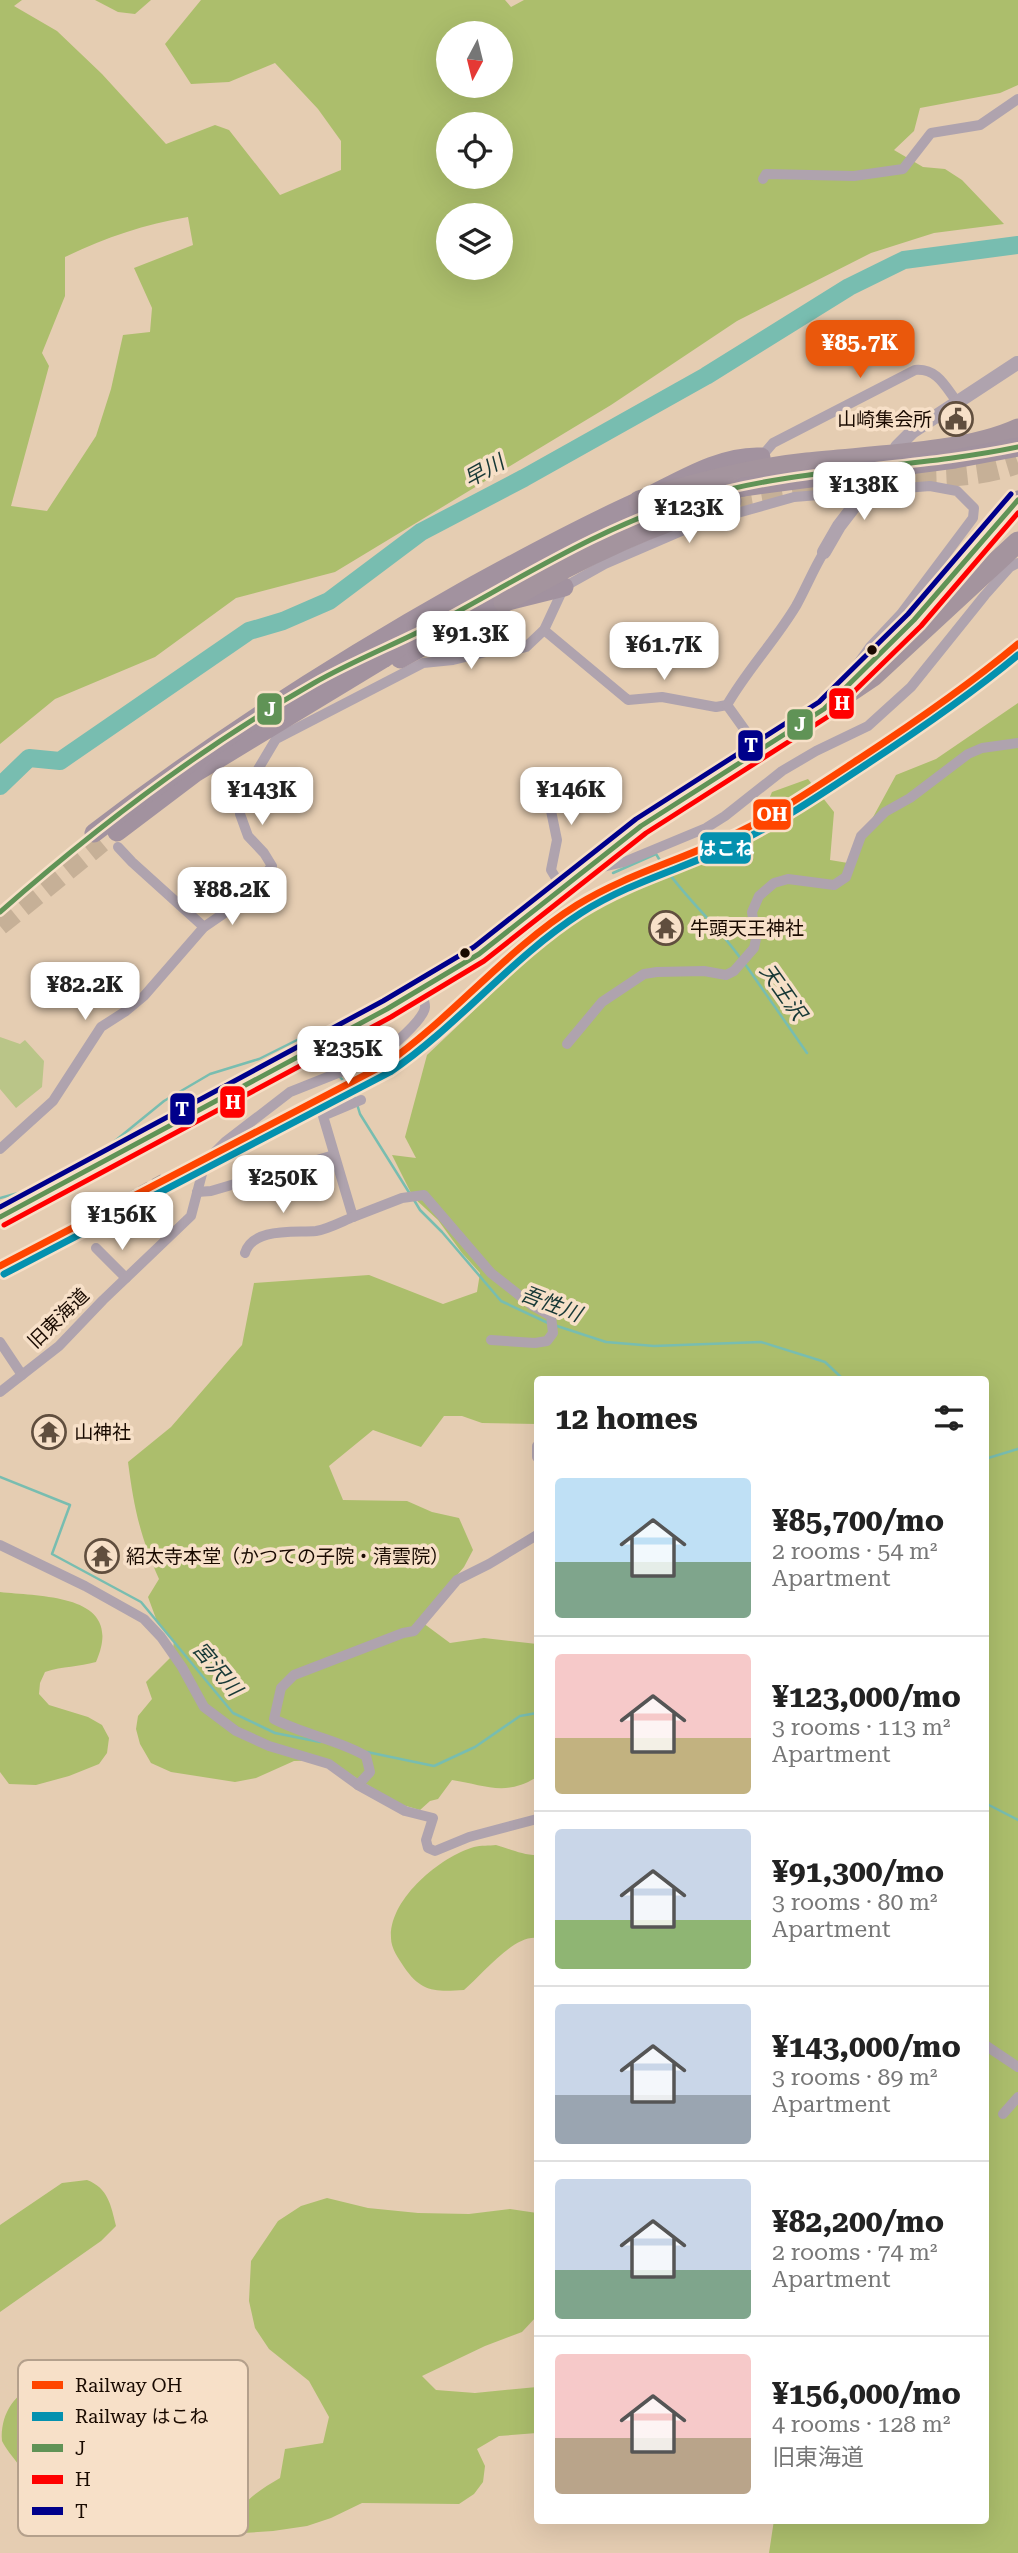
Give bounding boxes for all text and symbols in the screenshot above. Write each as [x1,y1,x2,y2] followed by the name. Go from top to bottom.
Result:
[436,21,513,98] north arrow
[436,21,513,280] map controls
[436,112,513,189] button: locate
[436,203,513,280] button: layers
[803,320,917,380] pin: ¥85.7K
[822,329,898,356] text: ¥85.7K
[937,400,975,438] public building icon: 山崎集会所
[837,408,932,431] place label: 山崎集会所
[460,449,510,492] water label: 早川
[815,462,913,522] pin: ¥138K
[829,471,899,498] text: ¥138K
[640,486,738,545] pin: ¥123K
[654,494,724,521] text: ¥123K
[414,612,528,671] pin: ¥91.3K
[433,620,509,647] text: ¥91.3K
[607,622,721,682] pin: ¥61.7K
[626,631,702,658] text: ¥61.7K
[865,643,879,657] unlabelled marker
[828,687,855,720] line badge: H
[256,692,283,726] line badge: J
[834,692,850,715] text: H
[264,698,276,721] text: J
[786,708,814,741] line badge: J
[794,713,806,736] text: J
[737,729,764,762] line badge: T
[744,734,758,757] text: T
[213,768,311,827] pin: ¥143K
[522,768,620,827] pin: ¥146K
[227,776,297,803] text: ¥143K
[536,776,606,803] text: ¥146K
[752,798,792,831] line badge: OH
[756,803,788,826] text: OH
[699,831,752,865] line badge: はこね
[697,837,755,860] text: はこね
[175,867,289,927] pin: ¥88.2K
[194,876,270,903] text: ¥88.2K
[647,909,685,947] temple icon: 牛頭天王神社
[690,917,804,940] place label: 牛頭天王神社
[458,946,472,960] unlabelled marker
[755,959,813,1027] water label: 天王沢
[28,962,142,1022] pin: ¥82.2K
[47,971,123,998] text: ¥82.2K
[299,1026,397,1086] pin: ¥235K
[313,1035,383,1062] text: ¥235K
[219,1085,246,1119] line badge: H
[225,1091,241,1114] text: H
[169,1092,196,1126] line badge: T
[175,1098,189,1121] text: T
[234,1156,332,1215] pin: ¥250K
[248,1164,318,1191] text: ¥250K
[73,1192,171,1252] pin: ¥156K
[87,1201,157,1228] text: ¥156K
[517,1282,587,1327] water label: 吾性川
[23,1284,94,1353] street label: 旧東海道
[930,1399,968,1437] icon: filters
[555,1401,698,1436] text: 12 homes
[30,1413,68,1451] temple icon: 山神社
[74,1421,131,1444] place label: 山神社
[772,1503,944,1538] text: ¥85,700/mo
[611,1506,695,1590] icon: home
[83,1537,121,1575] temple icon: 紹太寺本堂（かつての子院・清雲院）
[772,1538,938,1565] text: 2 rooms · 54 m²
[126,1545,449,1568] place label: 紹太寺本堂（かつての子院・清雲院）
[772,1565,891,1592] text: Apartment
[188,1637,248,1702] water label: 宮沢川
[772,1679,961,1714] text: ¥123,000/mo
[611,1682,695,1766] icon: home
[772,1714,950,1741] text: 3 rooms · 113 m²
[772,1741,891,1768] text: Apartment
[772,1854,944,1889] text: ¥91,300/mo
[611,1857,695,1941] icon: home
[772,1889,938,1916] text: 3 rooms · 80 m²
[772,1916,891,1943] text: Apartment
[772,2029,961,2064] text: ¥143,000/mo
[611,2032,695,2116] icon: home
[772,2064,938,2091] text: 3 rooms · 89 m²
[772,2091,891,2118] text: Apartment
[772,2204,944,2239] text: ¥82,200/mo
[611,2207,695,2291] icon: home
[772,2239,938,2266] text: 2 rooms · 74 m²
[772,2266,891,2293] text: Apartment
[18,2360,248,2536] legend
[75,2374,182,2397] text: Railway OH
[772,2376,961,2411] text: ¥156,000/mo
[611,2382,695,2466] icon: home
[75,2405,209,2428] text: Railway はこね
[772,2411,950,2438] text: 4 rooms · 128 m²
[75,2437,86,2460] text: J
[772,2444,864,2471] text: 旧東海道
[75,2468,91,2491] text: H
[75,2500,88,2523] text: T

